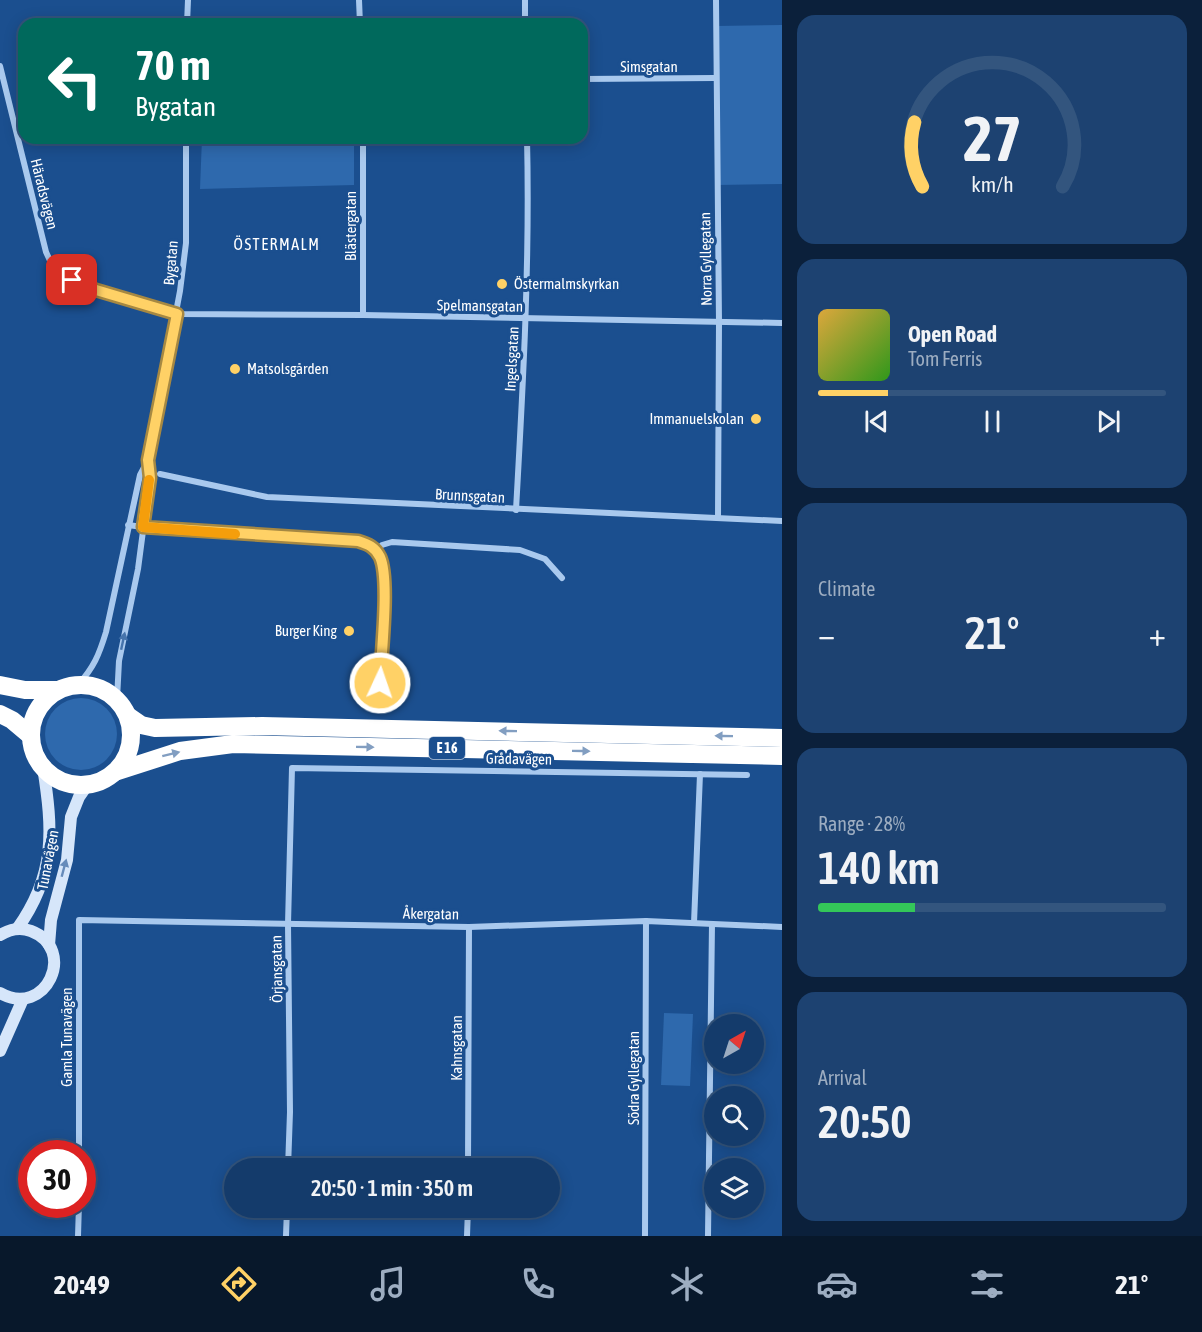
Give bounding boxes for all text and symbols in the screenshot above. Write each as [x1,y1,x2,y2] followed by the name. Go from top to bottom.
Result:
[135,41,210,89] text: 70 m
[36,42,114,120] icon: left
[620,58,678,75] street label: Simsgatan
[135,91,216,122] text: Bygatan
[963,103,1021,174] text: 27
[27,157,61,231] street label: Häradsvägen
[971,172,1013,197] text: km/h
[342,191,359,261] street label: Blästergatan
[696,212,715,306] street label: Norra Gyllegatan
[234,235,320,253] district label: ÖSTERMALM
[160,240,181,286] street label: Bygatan
[46,254,97,305] pin
[55,263,88,296] icon: arrive
[514,275,619,292] place label: Östermalmskyrkan
[495,277,509,291] marker: Östermalmskyrkan
[437,296,523,315] street label: Spelmansgatan
[908,321,997,347] text: Open Road
[501,326,522,392] street label: Ingelsgatan
[908,347,982,370] text: Tom Ferris
[247,360,329,377] place label: Matsolsgården
[228,362,242,376] marker: Matsolsgården
[860,405,893,438] icon: previous
[976,405,1009,438] icon: pause
[1092,405,1125,438] icon: next
[649,410,744,427] place label: Immanuelskolan
[749,412,763,426] marker: Immanuelskolan
[434,485,506,506] street label: Brunnsgatan
[818,577,875,600] text: Climate
[965,607,1019,659] text: 21°
[818,615,835,653] text: −
[1149,615,1166,653] text: +
[275,622,338,639] place label: Burger King
[342,624,356,638] marker: Burger King
[119,631,128,650] one-way arrow
[348,651,412,715] position arrow
[498,727,517,736] one-way arrow
[714,732,733,741] one-way arrow
[429,737,465,759] road number: E 16
[356,742,375,751] one-way arrow
[572,747,591,756] one-way arrow
[162,748,180,758] one-way arrow
[486,749,552,768] street label: Grådavägen
[818,812,905,835] text: Range · 28%
[33,829,62,891] street label: Tunavägen
[818,842,940,894] text: 140 km
[60,858,70,877] one-way arrow
[403,905,459,922] street label: Åkergatan
[267,935,286,1003] street label: Örjansgatan
[58,987,75,1087] street label: Gamla Tunavägen
[704,1014,764,1074] north arrow
[704,1014,764,1218] map controls
[448,1015,465,1081] street label: Kahnsgatan
[625,1031,642,1125] street label: Södra Gyllegatan
[818,1066,867,1089] text: Arrival
[704,1086,764,1146] button: search
[818,1096,912,1148] text: 20:50
[18,1140,96,1218] speed limit sign: 30
[704,1158,764,1218] button: layers
[311,1175,473,1201] text: 20:50 · 1 min · 350 m
[218,1263,260,1305] icon: directions
[367,1263,409,1305] icon: music
[517,1263,559,1305] icon: phone
[666,1263,708,1305] icon: climate
[816,1263,858,1305] icon: car
[966,1263,1008,1305] icon: filters
[54,1269,110,1300] text: 20:49
[1115,1269,1148,1300] text: 21°

